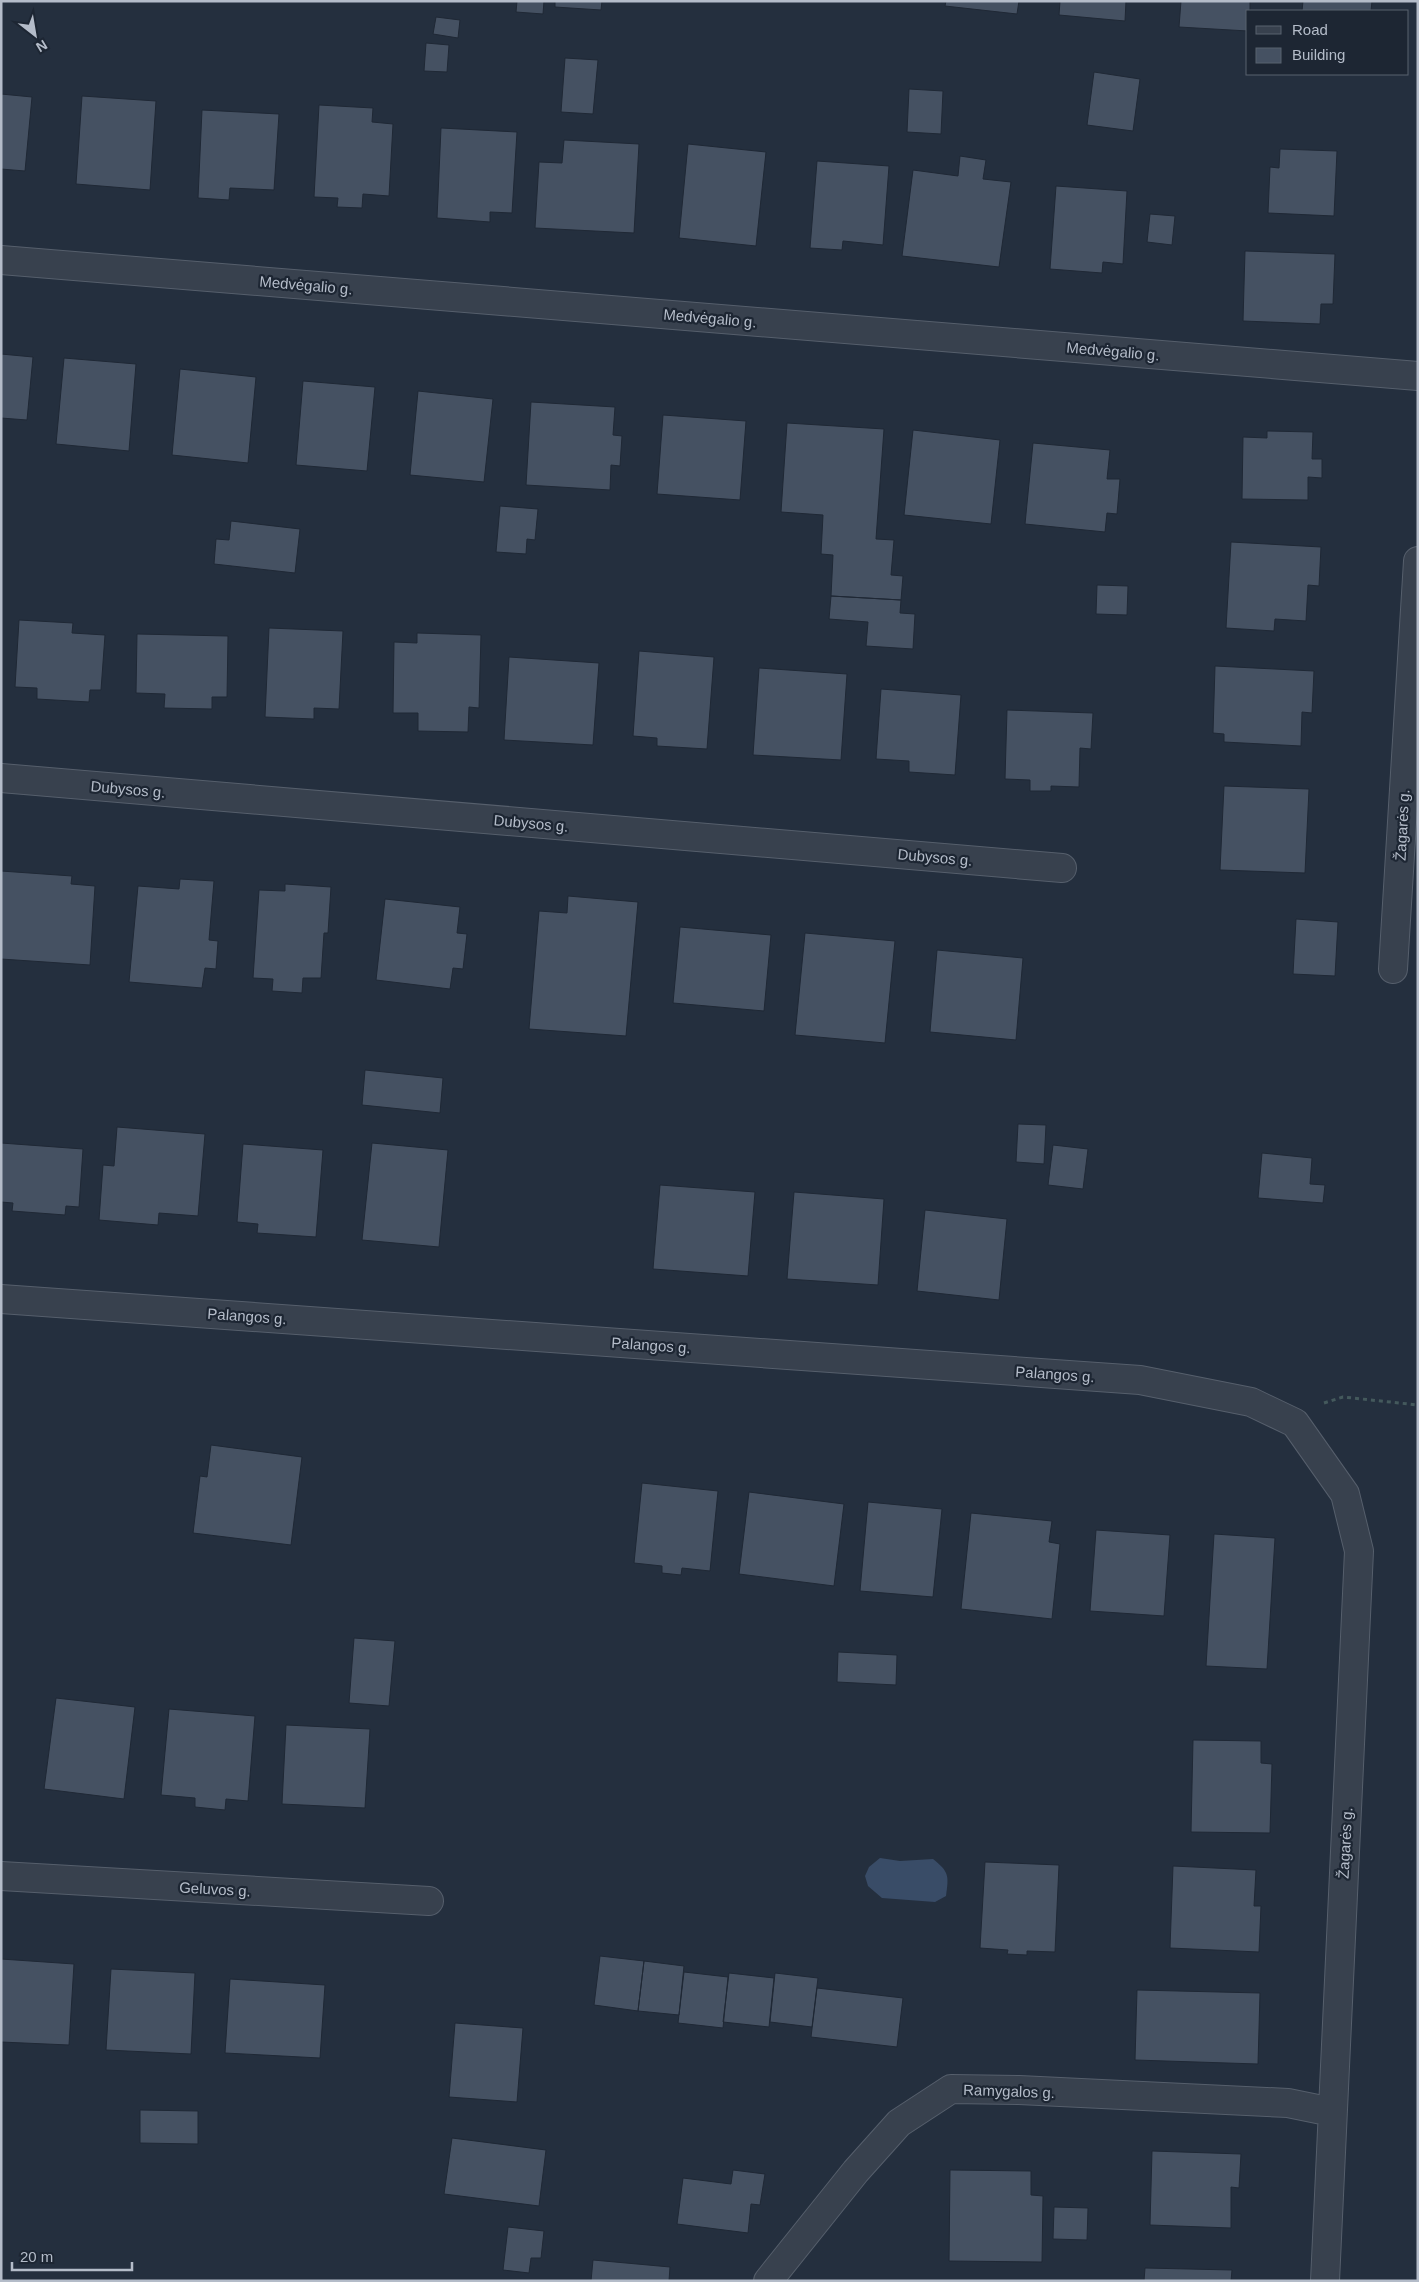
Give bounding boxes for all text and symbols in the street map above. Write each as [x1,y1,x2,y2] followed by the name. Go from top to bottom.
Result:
[10,10,60,60] north arrow
[1246,10,1409,75] legend
[1292,21,1328,38] text: Road
[33,37,50,56] text: N
[1292,46,1345,63] text: Building
[259,272,353,298] street label: Medvėgalio g.
[663,305,757,331] street label: Medvėgalio g.
[1066,338,1160,364] street label: Medvėgalio g.
[90,777,166,801] street label: Dubysos g.
[1392,789,1412,861] street label: Žagarės g.
[493,811,569,835] street label: Dubysos g.
[897,845,973,869] street label: Dubysos g.
[207,1305,287,1327] street label: Palangos g.
[611,1334,691,1356] street label: Palangos g.
[1015,1363,1095,1385] street label: Palangos g.
[1335,1807,1355,1879] street label: Žagarės g.
[179,1879,251,1899] street label: Geluvos g.
[963,2081,1055,2101] street label: Ramygalos g.
[12,2240,132,2272] scale bar
[20,2248,53,2265] text: 20 m

